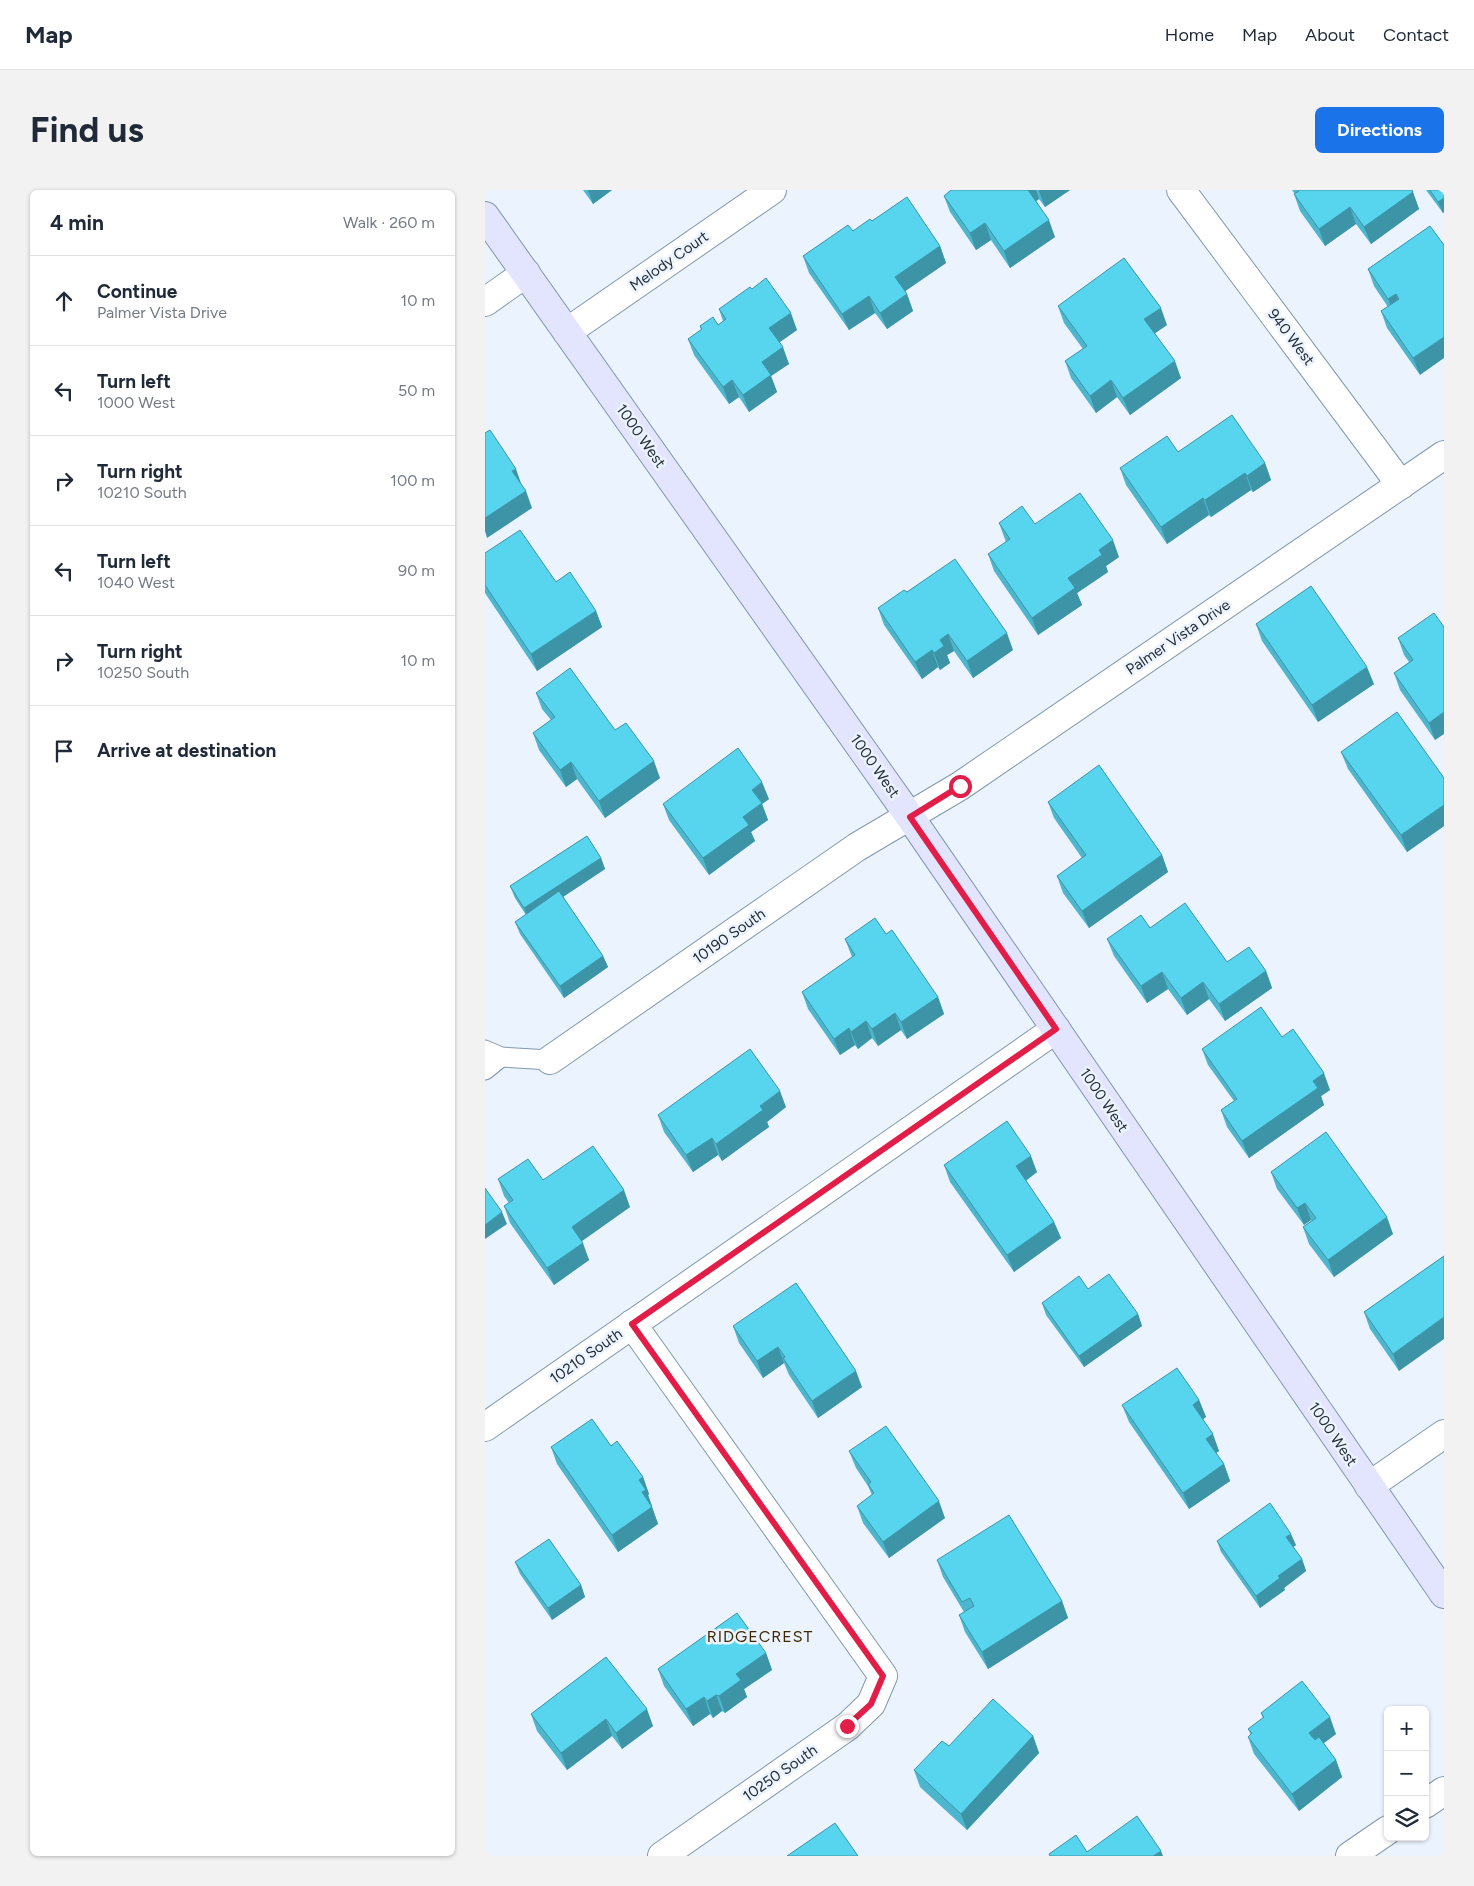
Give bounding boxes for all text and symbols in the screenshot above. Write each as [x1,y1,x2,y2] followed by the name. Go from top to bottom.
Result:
[25,20,73,49] text: Map
[1165,24,1214,46] text: Home
[1242,24,1277,46] text: Map
[1305,24,1355,46] text: About
[1383,24,1449,46] text: Contact
[1315,107,1444,153] button: Directions
[30,109,144,151] text: Find us
[50,210,104,235] text: 4 min
[343,213,435,232] text: Walk · 260 m
[626,227,712,295] street label: Melody Court
[97,280,177,303] text: Continue
[50,287,78,315] icon: ahead
[401,291,435,310] text: 10 m
[97,303,227,322] text: Palmer Vista Drive
[1264,305,1318,369] street label: 940 West
[97,370,171,393] text: Turn left
[50,377,78,405] icon: left
[398,381,435,400] text: 50 m
[97,393,175,412] text: 1000 West
[613,401,670,471] street label: 1000 West
[97,460,183,483] text: Turn right
[50,467,78,495] icon: right
[390,471,435,490] text: 100 m
[97,483,187,502] text: 10210 South
[97,550,171,573] text: Turn left
[50,557,78,585] icon: left
[398,561,435,580] text: 90 m
[97,573,175,592] text: 1040 West
[1122,595,1234,679] street label: Palmer Vista Drive
[97,640,183,663] text: Turn right
[50,647,78,675] icon: right
[401,651,435,670] text: 10 m
[97,663,189,682] text: 10250 South
[847,731,904,801] street label: 1000 West
[50,737,78,765] icon: arrive
[97,739,276,762] text: Arrive at destination
[949,775,972,798] route start
[689,904,769,968] street label: 10190 South
[1076,1065,1132,1136] street label: 1000 West
[546,1325,626,1387] street label: 10210 South
[1305,1399,1361,1470] street label: 1000 West
[707,1627,813,1646] district label: RIDGECREST
[1384,1706,1429,1841] map controls
[1384,1706,1429,1751] button: +
[836,1715,859,1738] route end
[739,1741,821,1805] street label: 10250 South
[1384,1751,1429,1796] button: −
[1384,1796,1429,1841] button: layers

